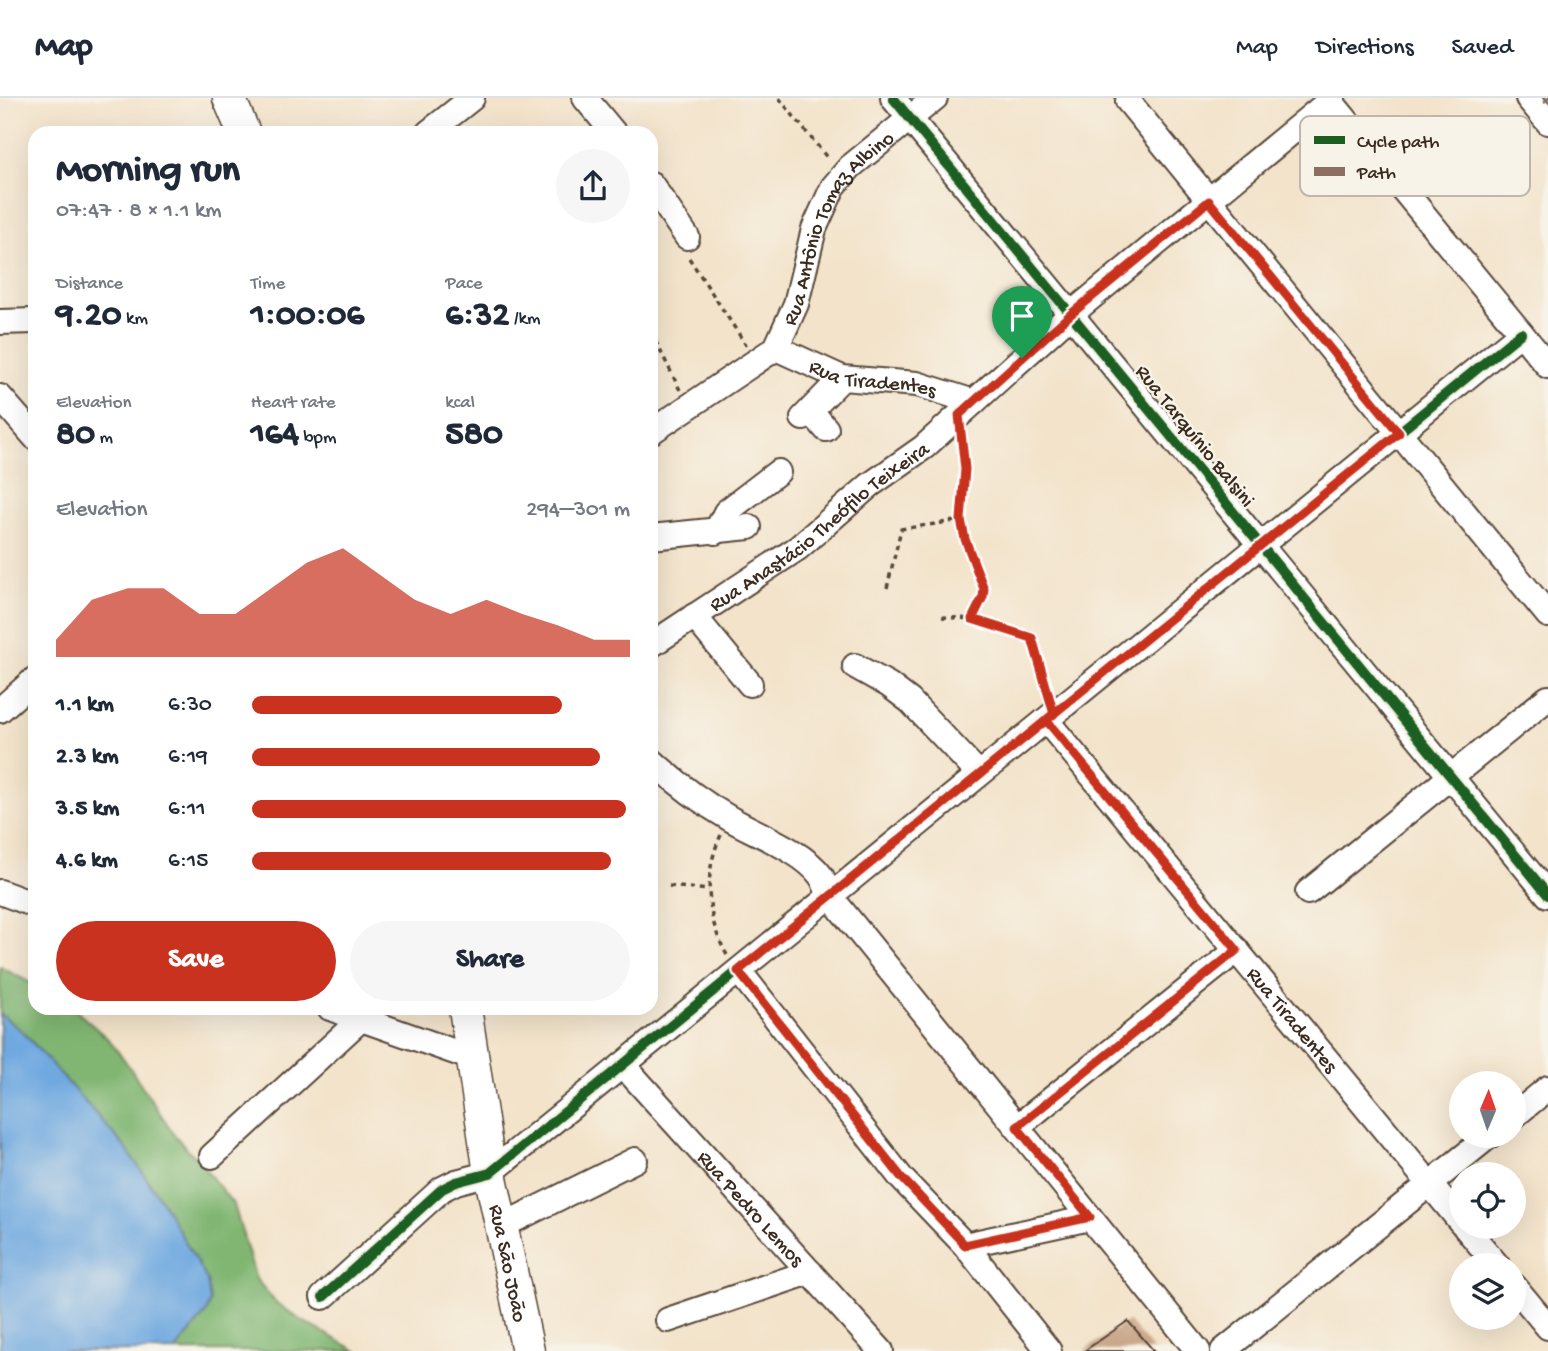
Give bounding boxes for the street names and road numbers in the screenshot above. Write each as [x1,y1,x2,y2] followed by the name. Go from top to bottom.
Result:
[779,127,901,330] street label: Rua Antônio Tomaz Albino
[804,356,940,406] street label: Rua Tiradentes
[1128,361,1258,513] street label: Rua Tarquínio Balsini
[706,437,936,619] street label: Rua Anastácio Theófilo Teixeira
[1240,963,1342,1080] street label: Rua Tiradentes
[690,1147,809,1274] street label: Rua Pedro Lemos
[481,1203,531,1325] street label: Rua São João

